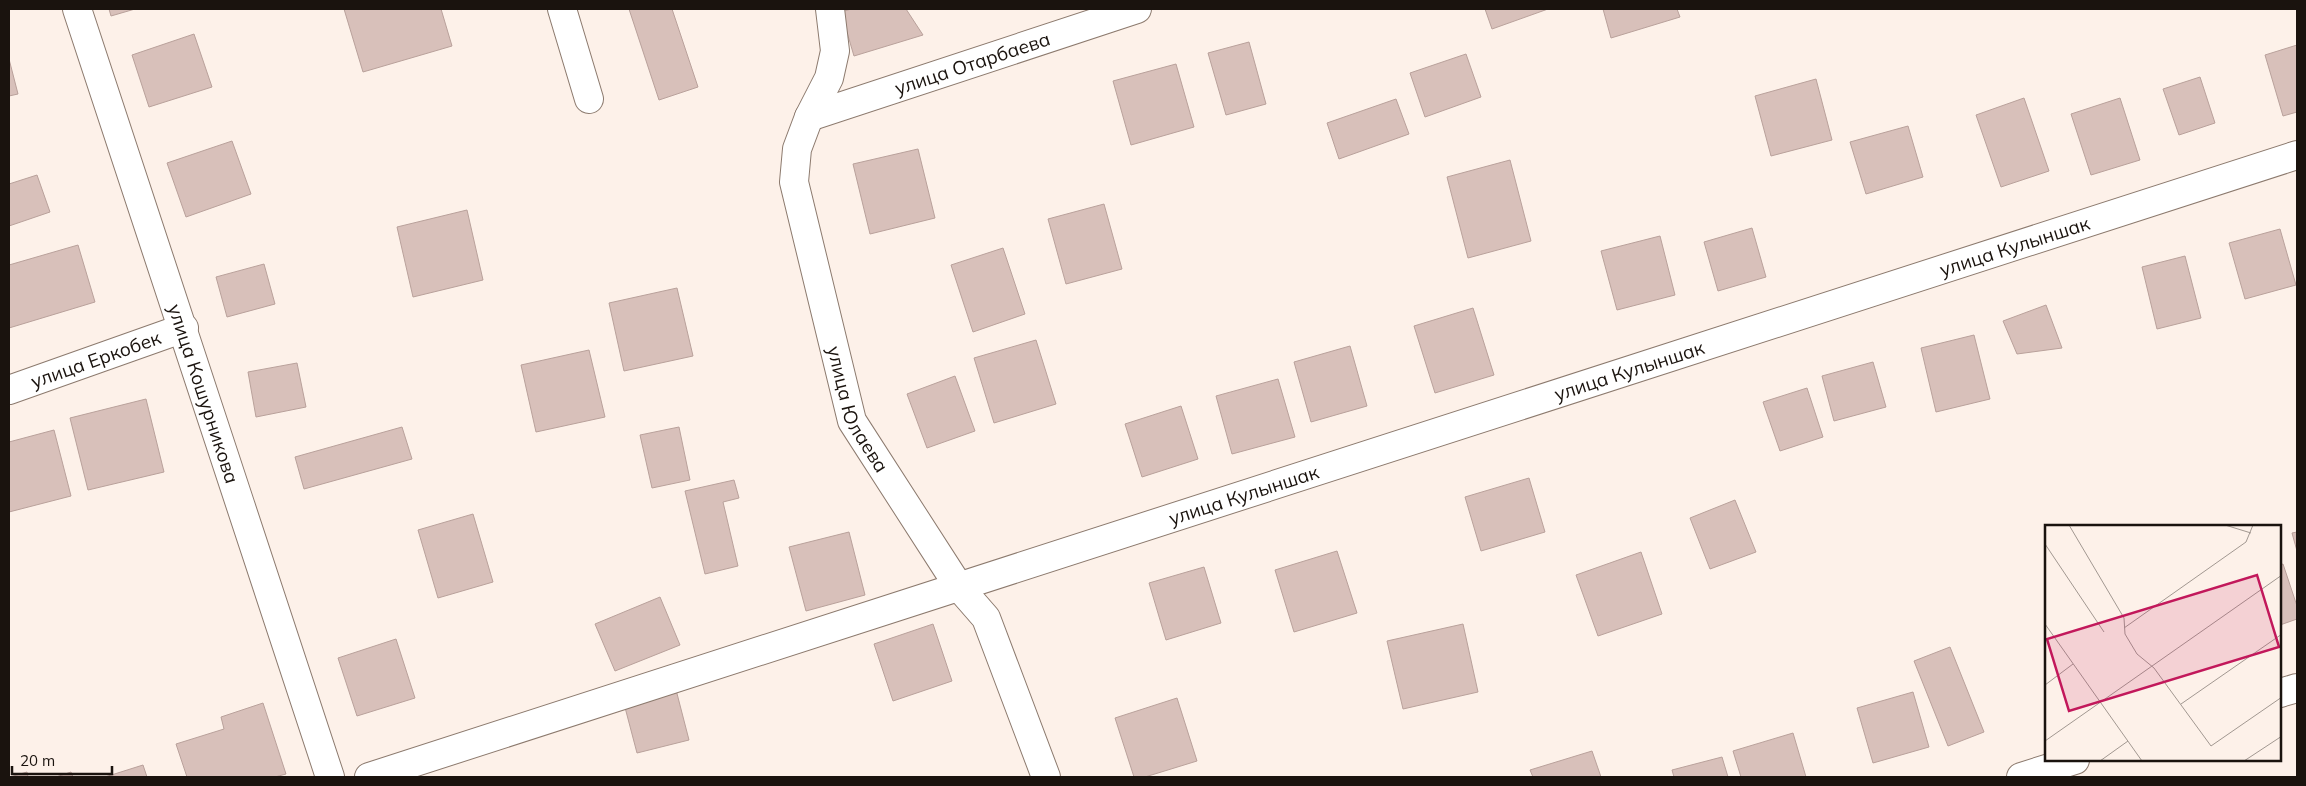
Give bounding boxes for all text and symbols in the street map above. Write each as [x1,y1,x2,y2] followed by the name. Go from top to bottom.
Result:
[892,26,1053,100] street label: улица Отарбаева
[1936,211,2093,282] street label: улица Кулыншак
[163,301,244,486] street label: улица Кошурникова
[27,325,165,393] street label: улица Еркобек
[1551,335,1708,406] street label: улица Кулыншак
[822,344,894,477] street label: улица Юлаева
[1166,459,1322,530] street label: улица Кулыншак
[2045,525,2281,761] inset map
[12,744,112,776] scale bar
[20,751,55,770] text: 20 m

